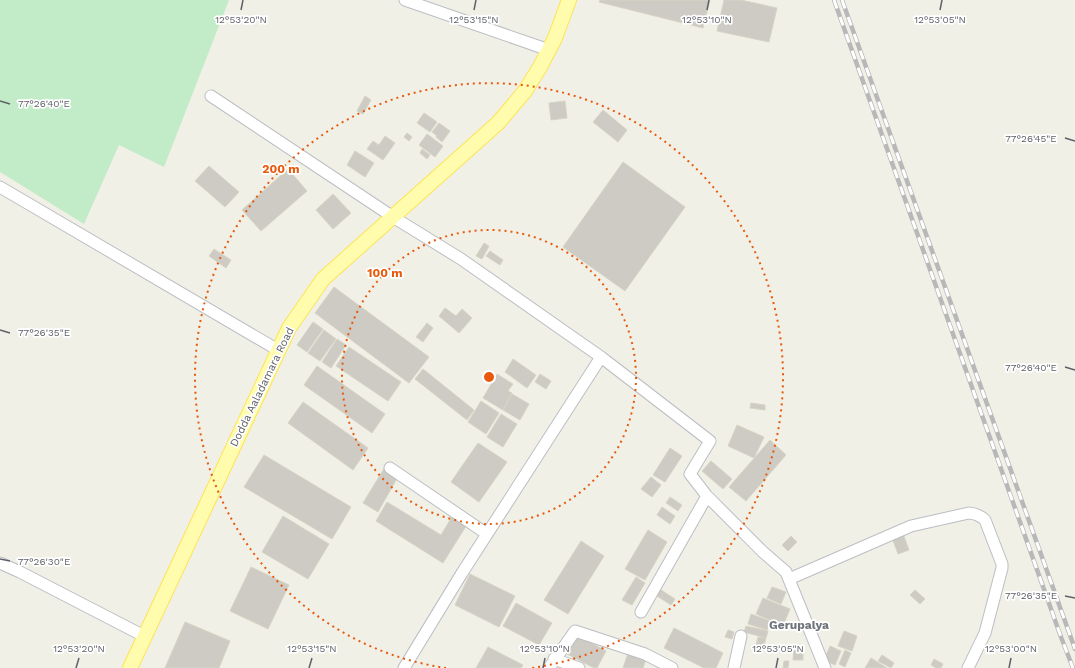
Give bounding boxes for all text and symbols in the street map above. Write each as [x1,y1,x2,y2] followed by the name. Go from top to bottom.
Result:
[215,14,267,25] text: 12°53'20"N
[449,14,499,25] text: 12°53'15"N
[682,14,732,25] text: 12°53'10"N
[914,14,966,25] text: 12°53'05"N
[18,98,70,109] text: 77°26'40"E
[1005,133,1057,144] text: 77°26'45"E
[262,162,300,176] text: 200 m
[367,266,403,280] text: 100 m
[227,325,297,449] street label: Dodda Aaladamara Road
[18,327,70,338] text: 77°26'35"E
[1005,362,1057,373] text: 77°26'40"E
[482,370,496,384] centre of rings
[18,556,70,567] text: 77°26'30"E
[1005,590,1057,601] text: 77°26'35"E
[769,618,829,632] district label: Gerupalya
[53,643,105,654] text: 12°53'20"N
[287,643,337,654] text: 12°53'15"N
[520,643,570,654] text: 12°53'10"N
[752,643,804,654] text: 12°53'05"N
[985,643,1037,654] text: 12°53'00"N

